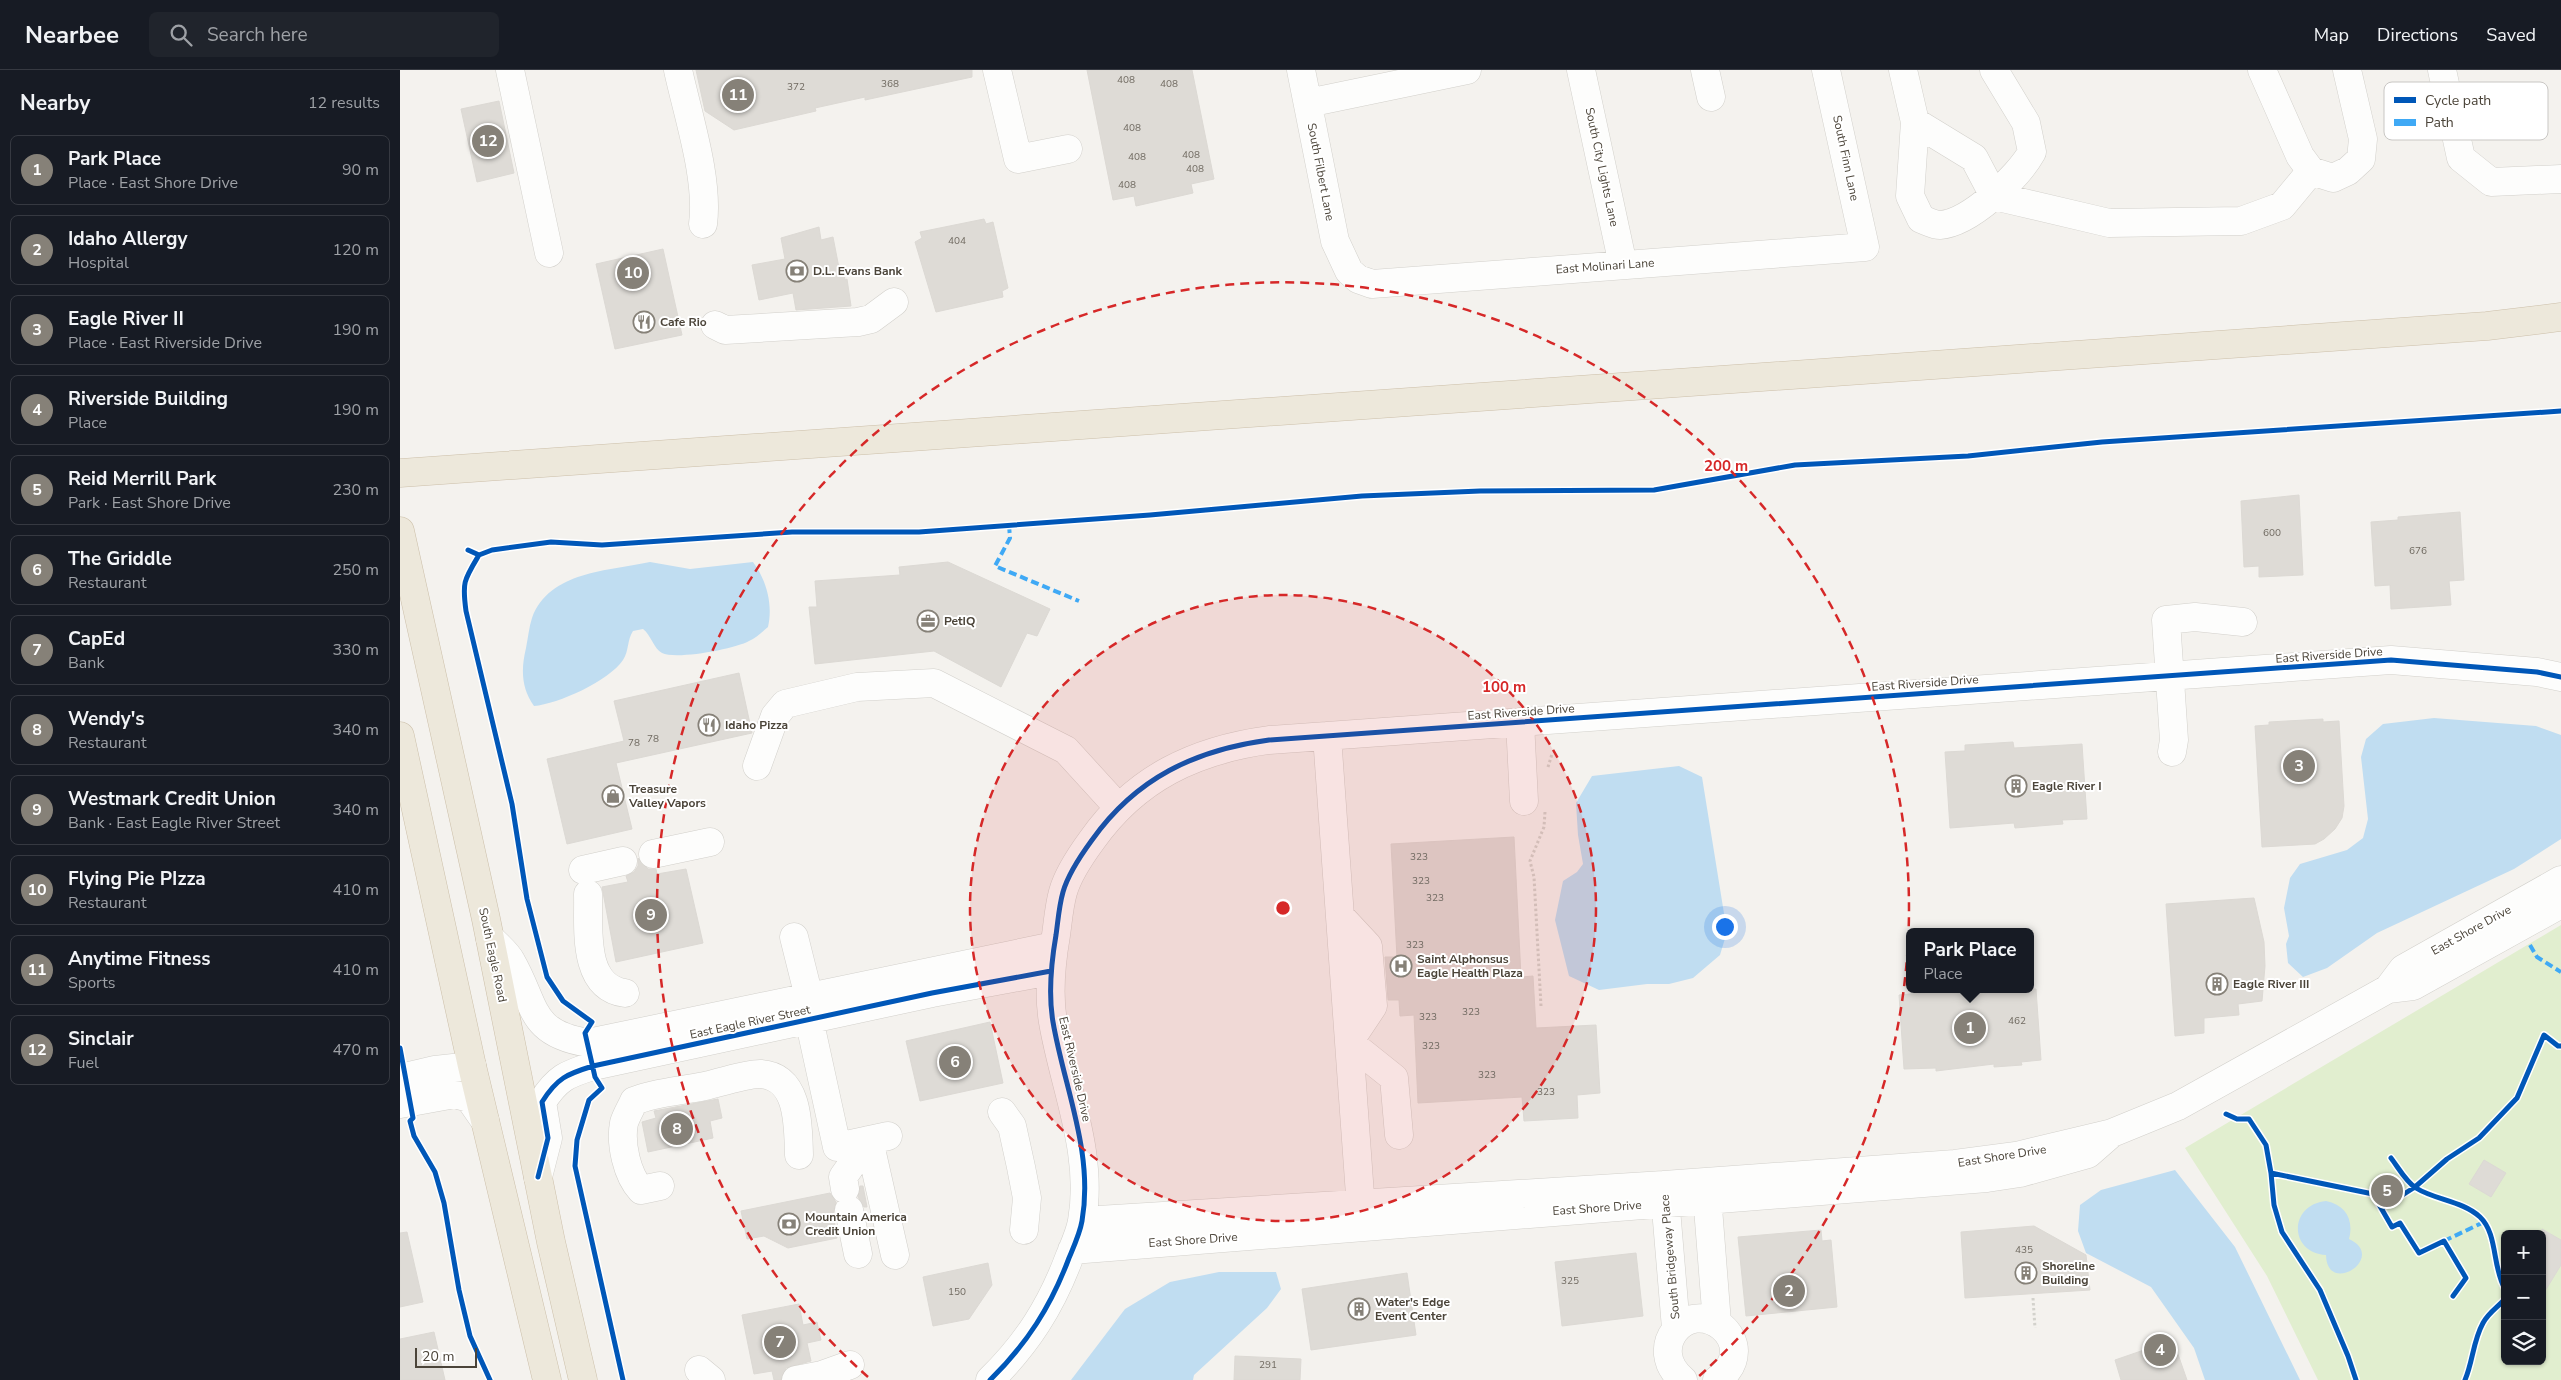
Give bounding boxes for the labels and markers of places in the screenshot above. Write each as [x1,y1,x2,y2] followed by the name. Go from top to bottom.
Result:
[722,76,754,114] pin: 11
[472,122,504,160] pin: 12
[617,254,649,292] pin: 10
[785,259,809,283] bank icon: D.L. Evans Bank
[813,263,903,279] place label: D.L. Evans Bank
[632,310,656,334] restaurant icon: Cafe Rio
[660,314,707,330] place label: Cafe Rio
[916,609,940,633] office icon: PetIQ
[944,613,975,629] place label: PetIQ
[697,713,721,737] restaurant icon: Idaho Pizza
[725,717,788,733] place label: Idaho Pizza
[2283,747,2315,785] pin: 3
[2004,774,2028,798] building icon: Eagle River I
[2032,778,2102,794] place label: Eagle River I
[628,781,706,811] place label: Treasure Valley Vapors
[601,784,625,808] shop icon: Treasure Valley Vapors
[635,896,667,934] pin: 9
[1274,899,1292,917] centre of rings
[1417,951,1523,981] place label: Saint Alphonsus Eagle Health Plaza
[1389,954,1413,978] hospital icon: Saint Alphonsus Eagle Health Plaza
[2205,972,2229,996] building icon: Eagle River III
[2233,976,2310,992] place label: Eagle River III
[1954,1009,1986,1047] pin: 1
[939,1043,971,1081] pin: 6
[661,1110,693,1148] pin: 8
[2371,1172,2403,1210] pin: 5
[805,1209,907,1239] place label: Mountain America Credit Union
[777,1212,801,1236] bank icon: Mountain America Credit Union
[2042,1258,2096,1288] place label: Shoreline Building
[2014,1261,2038,1285] building icon: Shoreline Building
[1773,1272,1805,1310] pin: 2
[1375,1294,1451,1324] place label: Water's Edge Event Center
[1347,1297,1371,1321] building icon: Water's Edge Event Center
[764,1323,796,1361] pin: 7
[2144,1331,2176,1369] pin: 4

